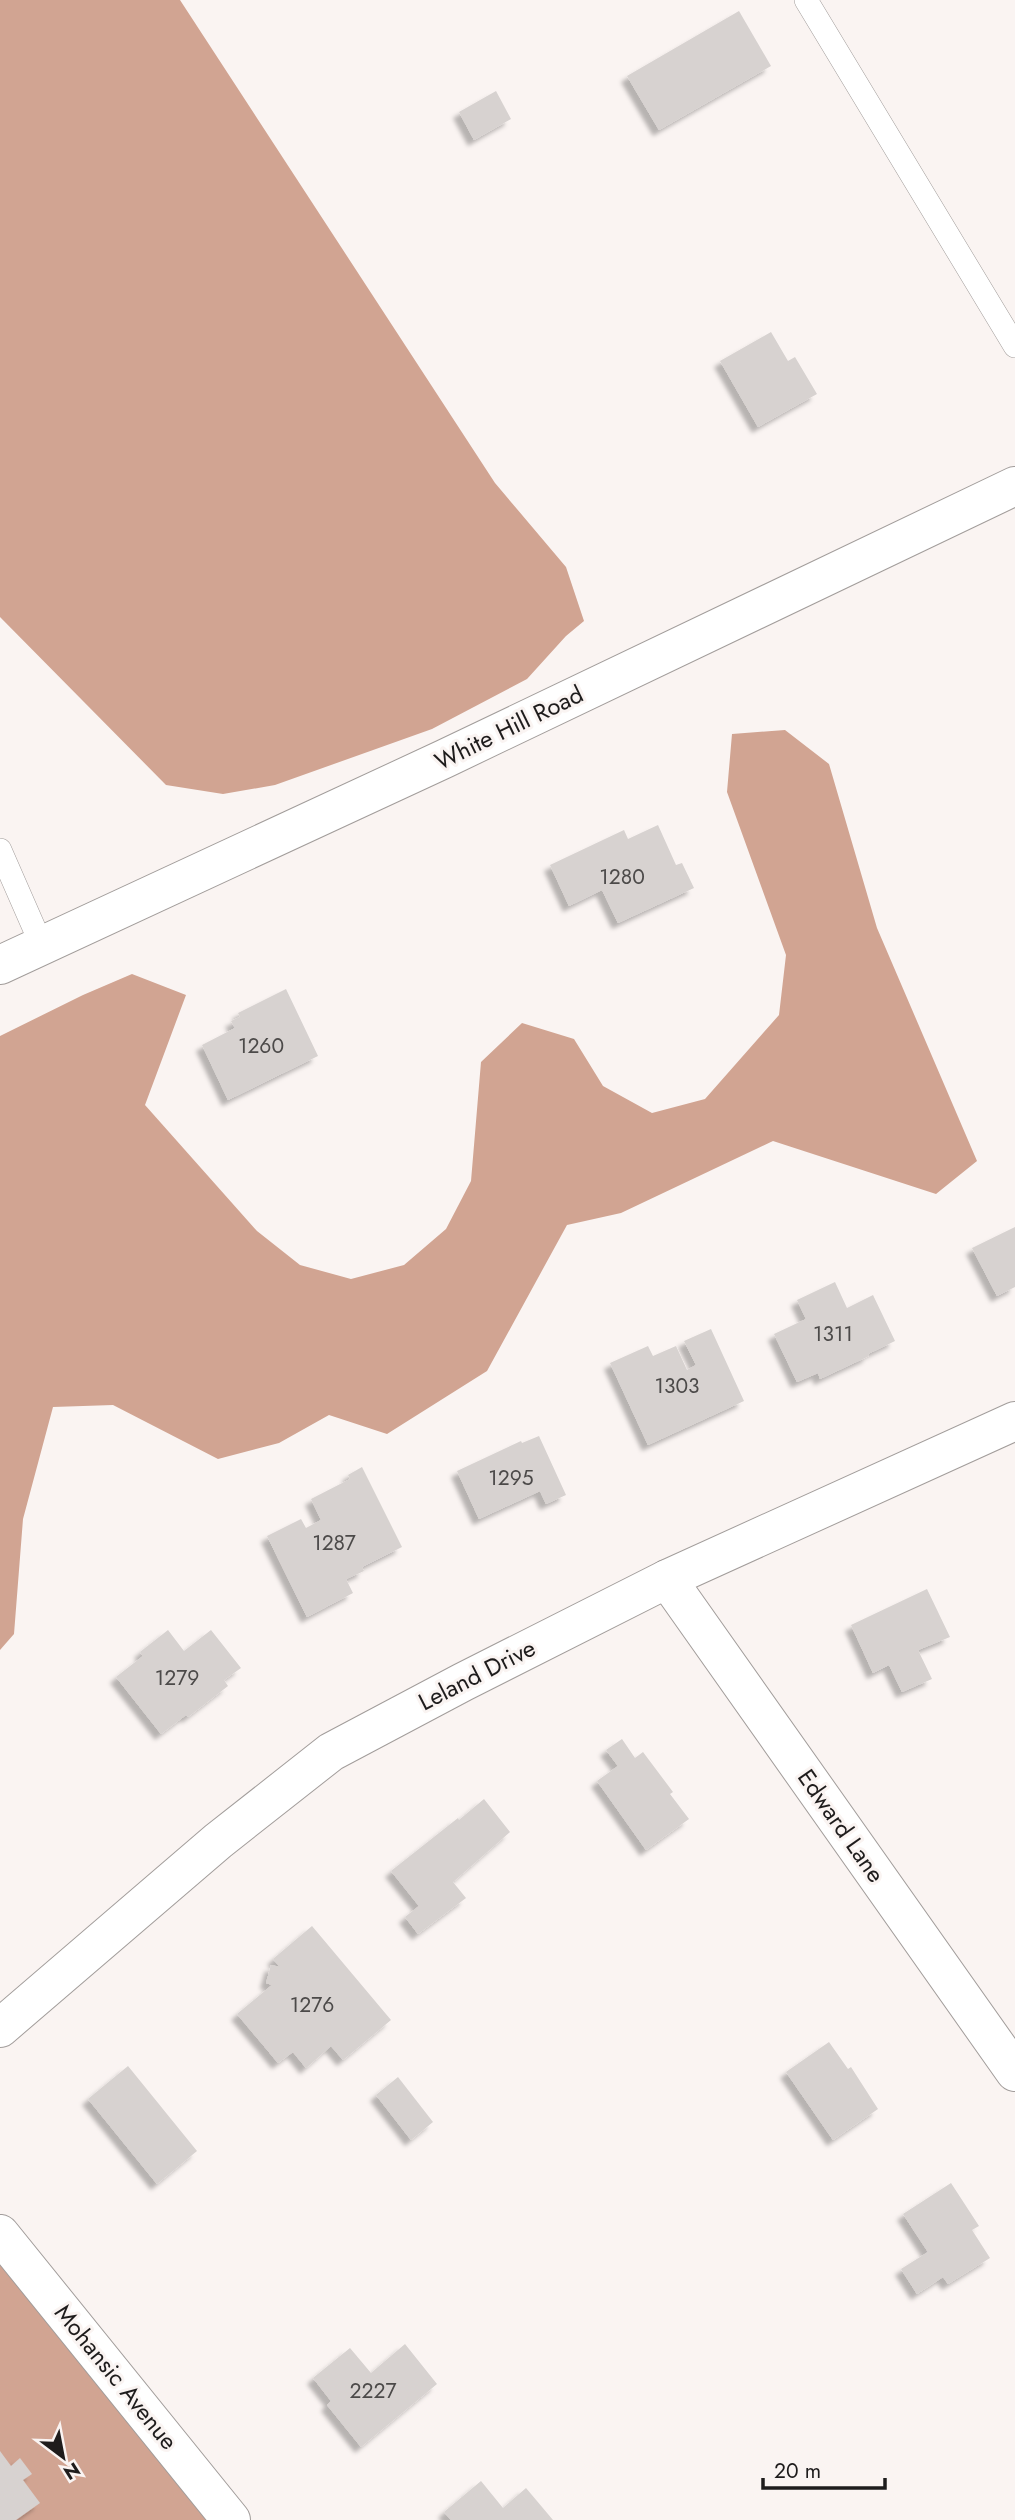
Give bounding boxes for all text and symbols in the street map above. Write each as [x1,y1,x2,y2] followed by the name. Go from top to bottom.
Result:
[429,676,589,779] street label: White Hill Road
[599,862,645,892] house number: 1280
[238,1031,284,1061] house number: 1260
[813,1319,853,1349] house number: 1311
[655,1371,699,1401] house number: 1303
[488,1463,534,1493] house number: 1295
[312,1528,356,1558] house number: 1287
[412,1630,541,1719] street label: Leland Drive
[155,1663,199,1693] house number: 1279
[789,1762,893,1889] street label: Edward Lane
[290,1990,334,2020] house number: 1276
[47,2296,186,2457] street label: Mohansic Avenue
[350,2376,396,2406] house number: 2227
[28,2422,98,2492] north arrow
[763,2446,886,2490] scale bar
[58,2456,85,2486] text: N
[774,2456,821,2486] text: 20 m

